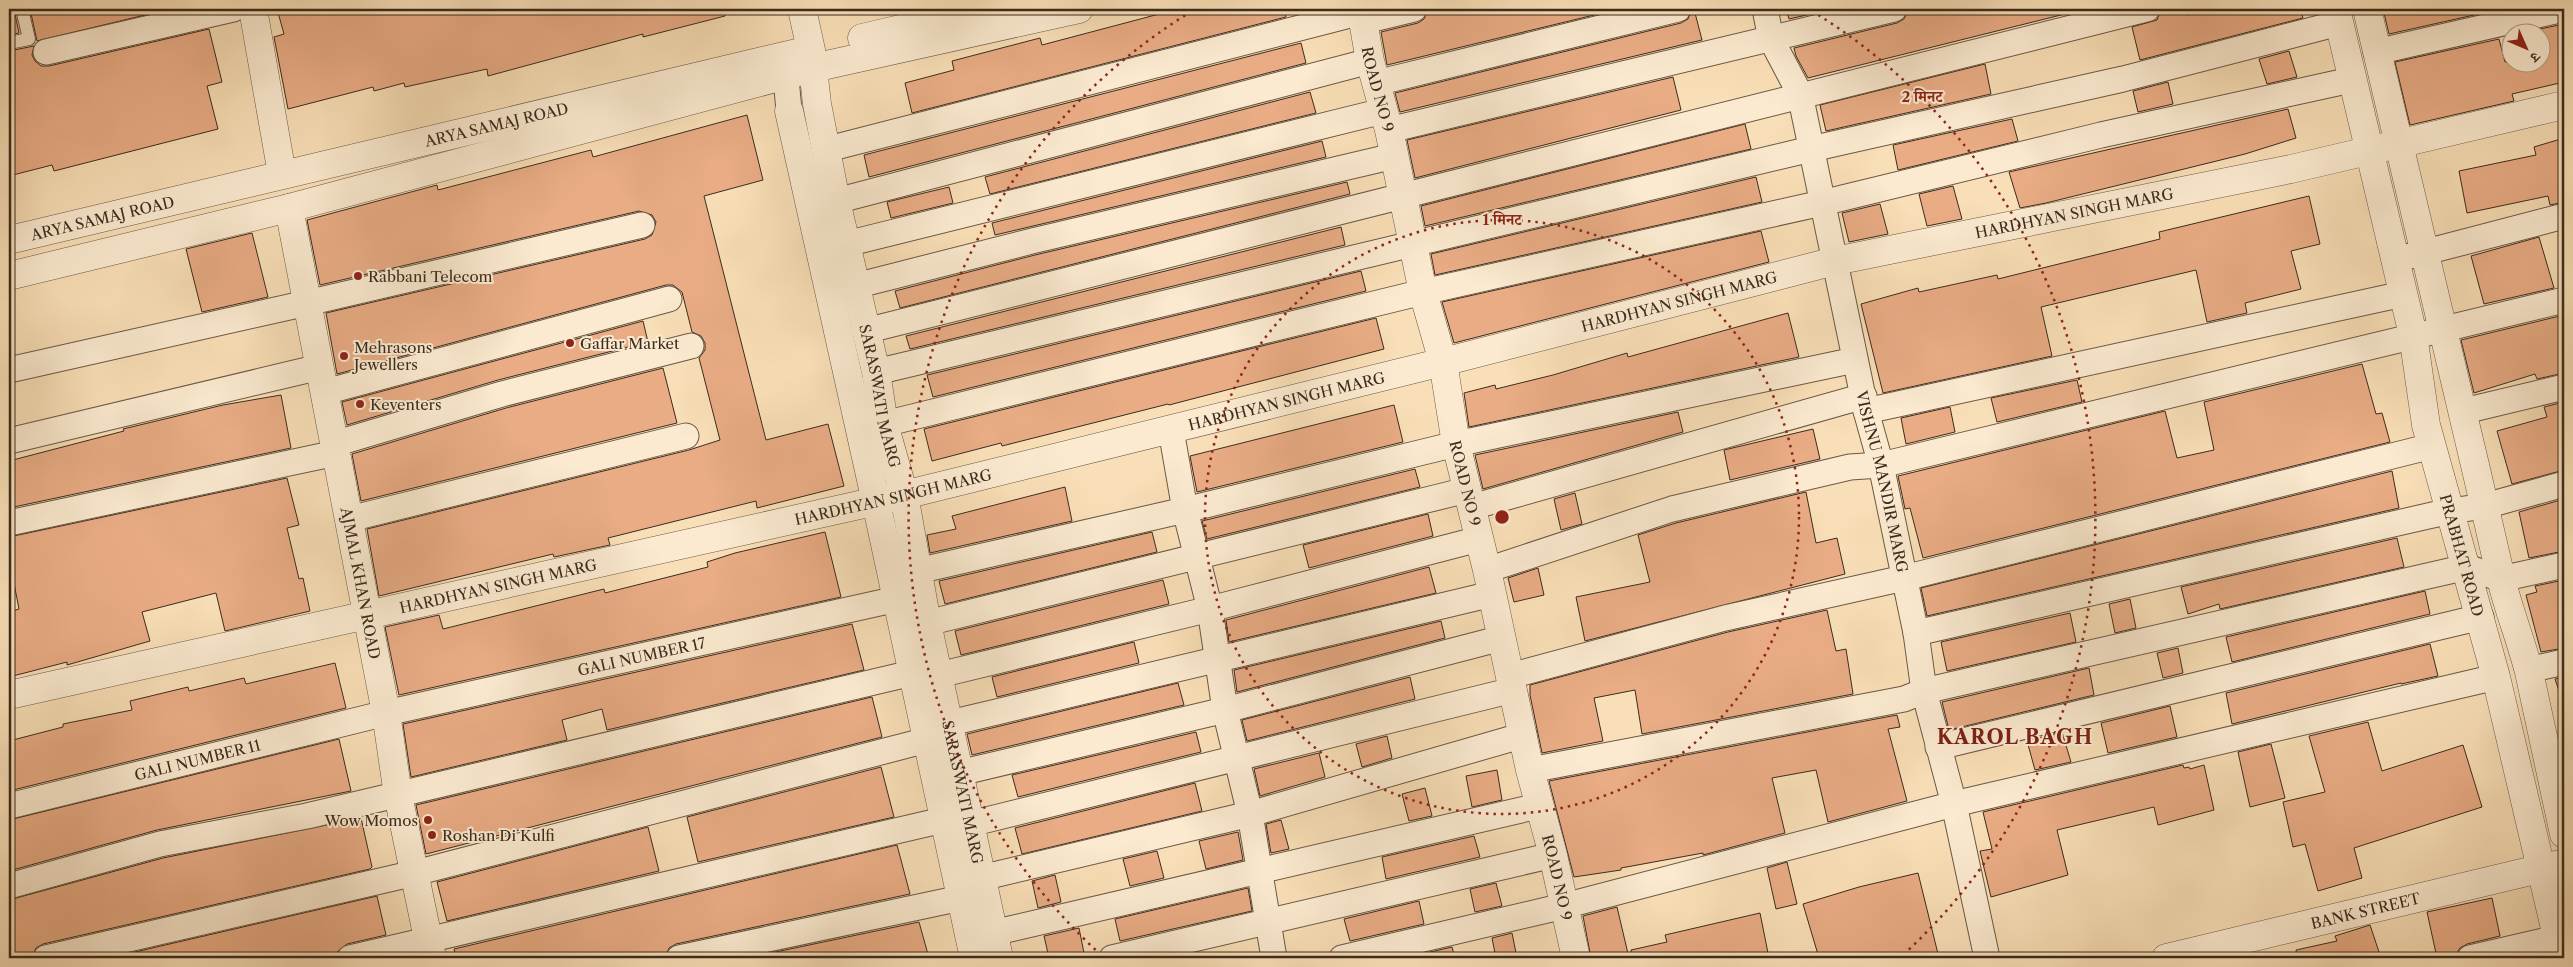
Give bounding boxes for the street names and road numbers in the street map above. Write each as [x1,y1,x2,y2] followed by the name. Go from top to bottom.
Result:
[1358,45,1399,134] street label: ROAD NO 9
[422,98,570,151] street label: ARYA SAMAJ ROAD
[1973,183,2175,242] street label: HARDHYAN SINGH MARG
[28,192,176,244] street label: ARYA SAMAJ ROAD
[1579,267,1779,336] street label: HARDHYAN SINGH MARG
[856,322,905,470] street label: SARASWATI MARG
[1186,367,1387,434] street label: HARDHYAN SINGH MARG
[1852,388,1913,574] street label: VISHNU MANDIR MARG
[1446,438,1485,528] street label: ROAD NO 9
[793,464,994,529] street label: HARDHYAN SINGH MARG
[2436,492,2488,618] street label: PRABHAT ROAD
[337,505,385,661] street label: AJMAL KHAN ROAD
[397,554,599,617] street label: HARDHYAN SINGH MARG
[576,632,708,679] street label: GALI NUMBER 17
[939,718,988,865] street label: SARASWATI MARG
[132,735,263,784] street label: GALI NUMBER 11
[1538,832,1577,922] street label: ROAD NO 9
[2309,888,2423,933] street label: BANK STREET

